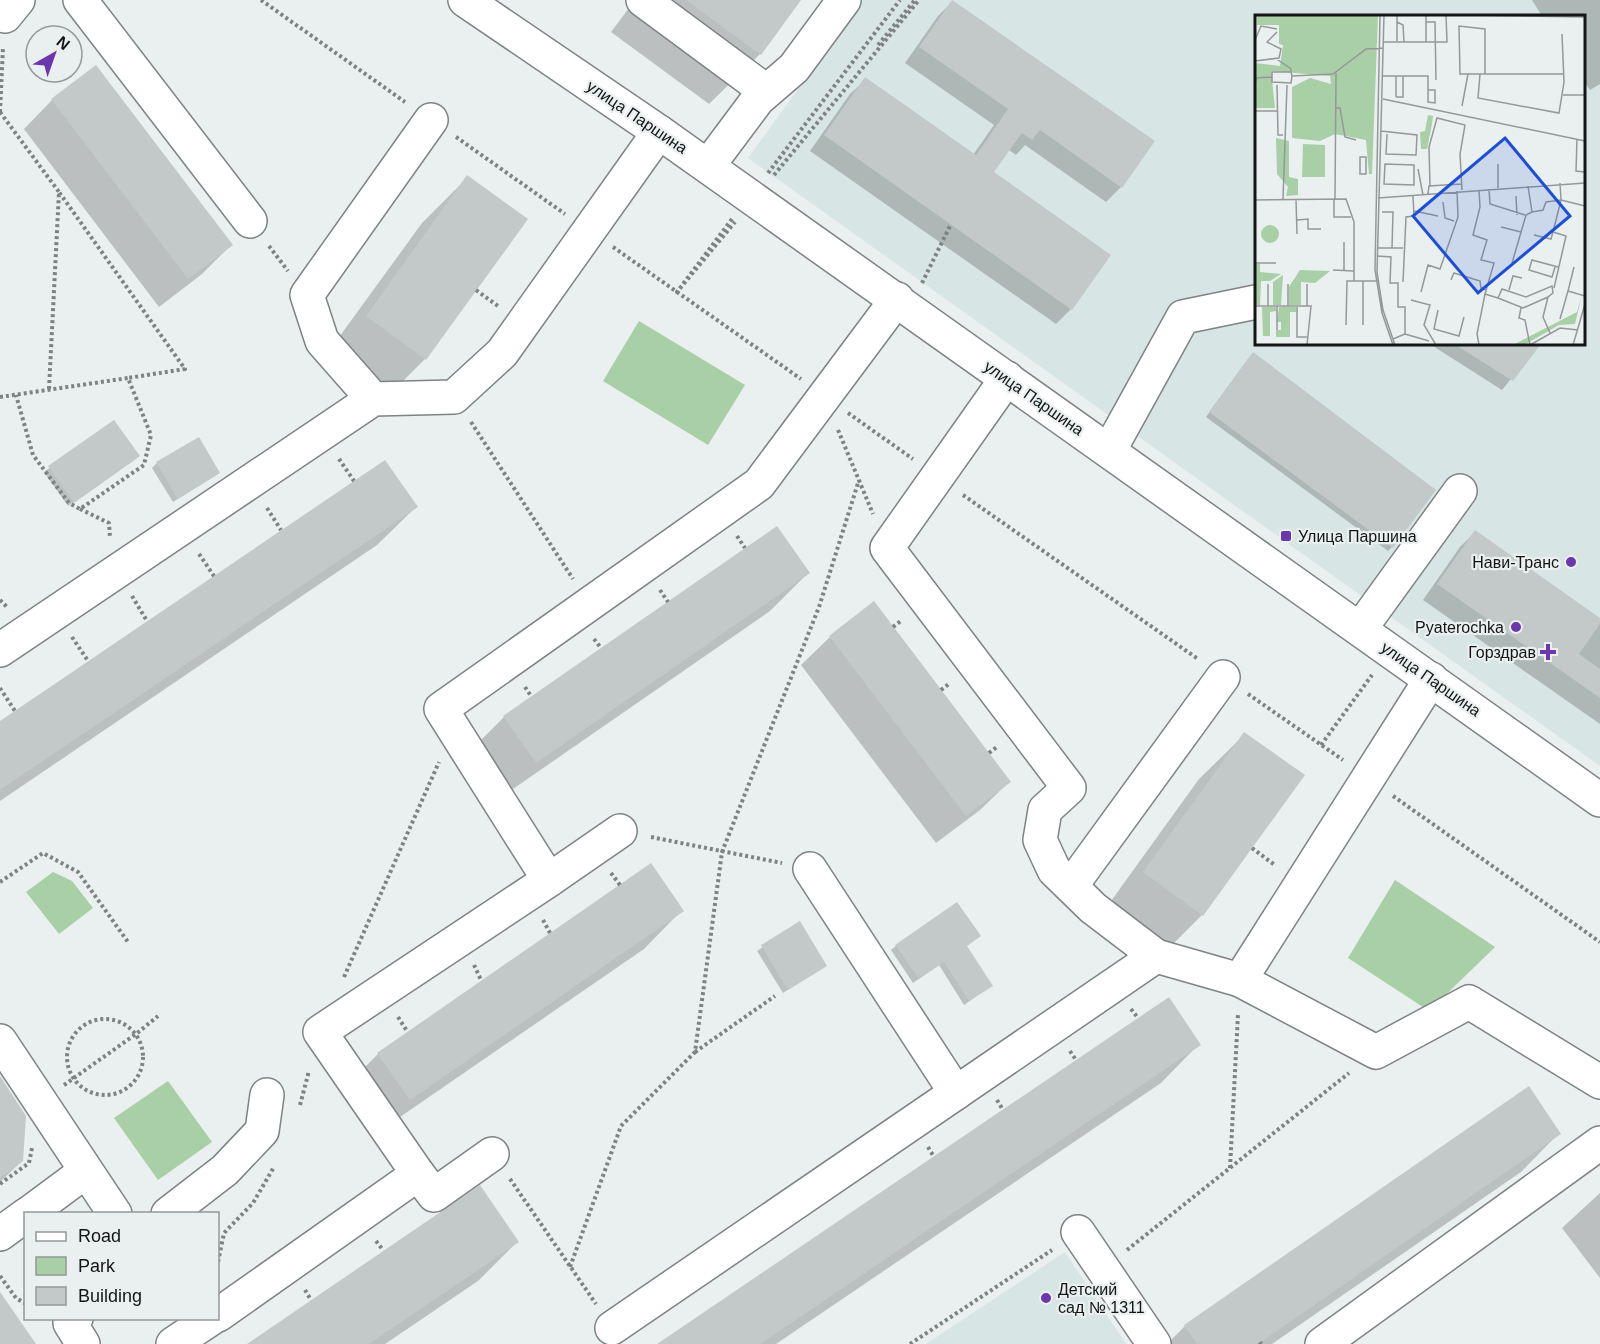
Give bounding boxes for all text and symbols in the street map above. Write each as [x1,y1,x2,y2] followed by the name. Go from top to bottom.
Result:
[1255,15,1585,345] inset map
[24,24,84,84] north arrow
[53,33,73,53] text: N
[584,77,690,157] street label: улица Паршина
[981,357,1087,439] street label: улица Паршина
[1298,528,1417,545] place label: Улица Паршина
[1279,529,1293,543] marker: Улица Паршина
[1472,554,1559,571] place label: Нави-Транс
[1564,555,1578,569] marker: Нави-Транс
[1415,619,1504,636] place label: Pyaterochka
[1509,620,1523,634] marker: Pyaterochka
[1378,638,1484,720] street label: улица Паршина
[1468,644,1536,661] place label: Горздрав
[1541,645,1555,659] marker: Горздрав
[24,1212,219,1320] legend
[78,1226,121,1246] text: Road
[78,1256,116,1276] text: Park
[1058,1281,1145,1316] place label: Детский сад № 1311
[78,1286,142,1306] text: Building
[1039,1291,1053,1305] marker: Детский сад № 1311

